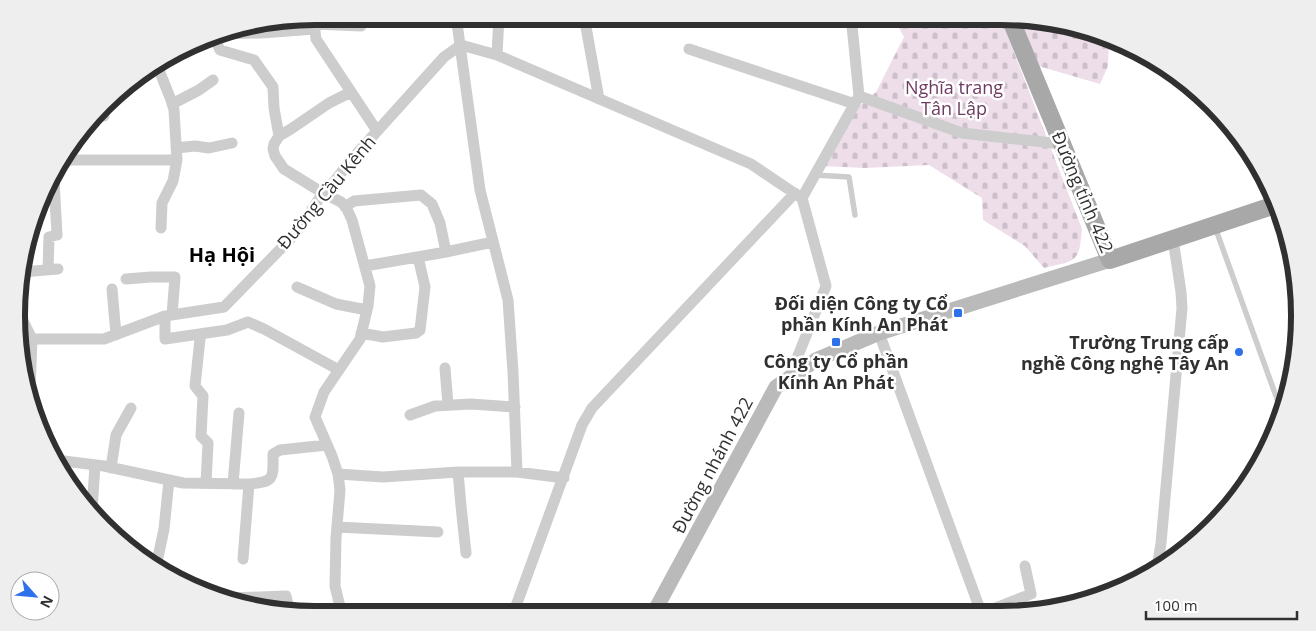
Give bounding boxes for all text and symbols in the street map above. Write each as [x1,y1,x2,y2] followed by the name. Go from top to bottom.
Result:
[905,75,1003,120] park label: Nghĩa trang Tân Lập
[1047,127,1119,257] street label: Đường tỉnh 422
[271,130,381,254] street label: Đường Cầu Kênh
[189,241,255,268] district label: Hạ Hội
[775,291,948,336] place label: Đối diện Công ty Cổ phần Kính An Phát
[952,307,964,319] marker: Đối diện Công ty Cổ phần Kính An Phát
[1021,330,1229,375] place label: Trường Trung cấp nghề Công nghệ Tây An
[830,336,842,348] marker: Công ty Cổ phần Kính An Phát
[1233,346,1245,358] marker: Trường Trung cấp nghề Công nghệ Tây An
[763,349,909,394] place label: Công ty Cổ phần Kính An Phát
[666,393,758,537] street label: Đường nhánh 422
[10,571,60,621] north arrow
[1146,588,1297,620] scale bar
[36,593,58,612] text: N
[1154,595,1198,615] text: 100 m

